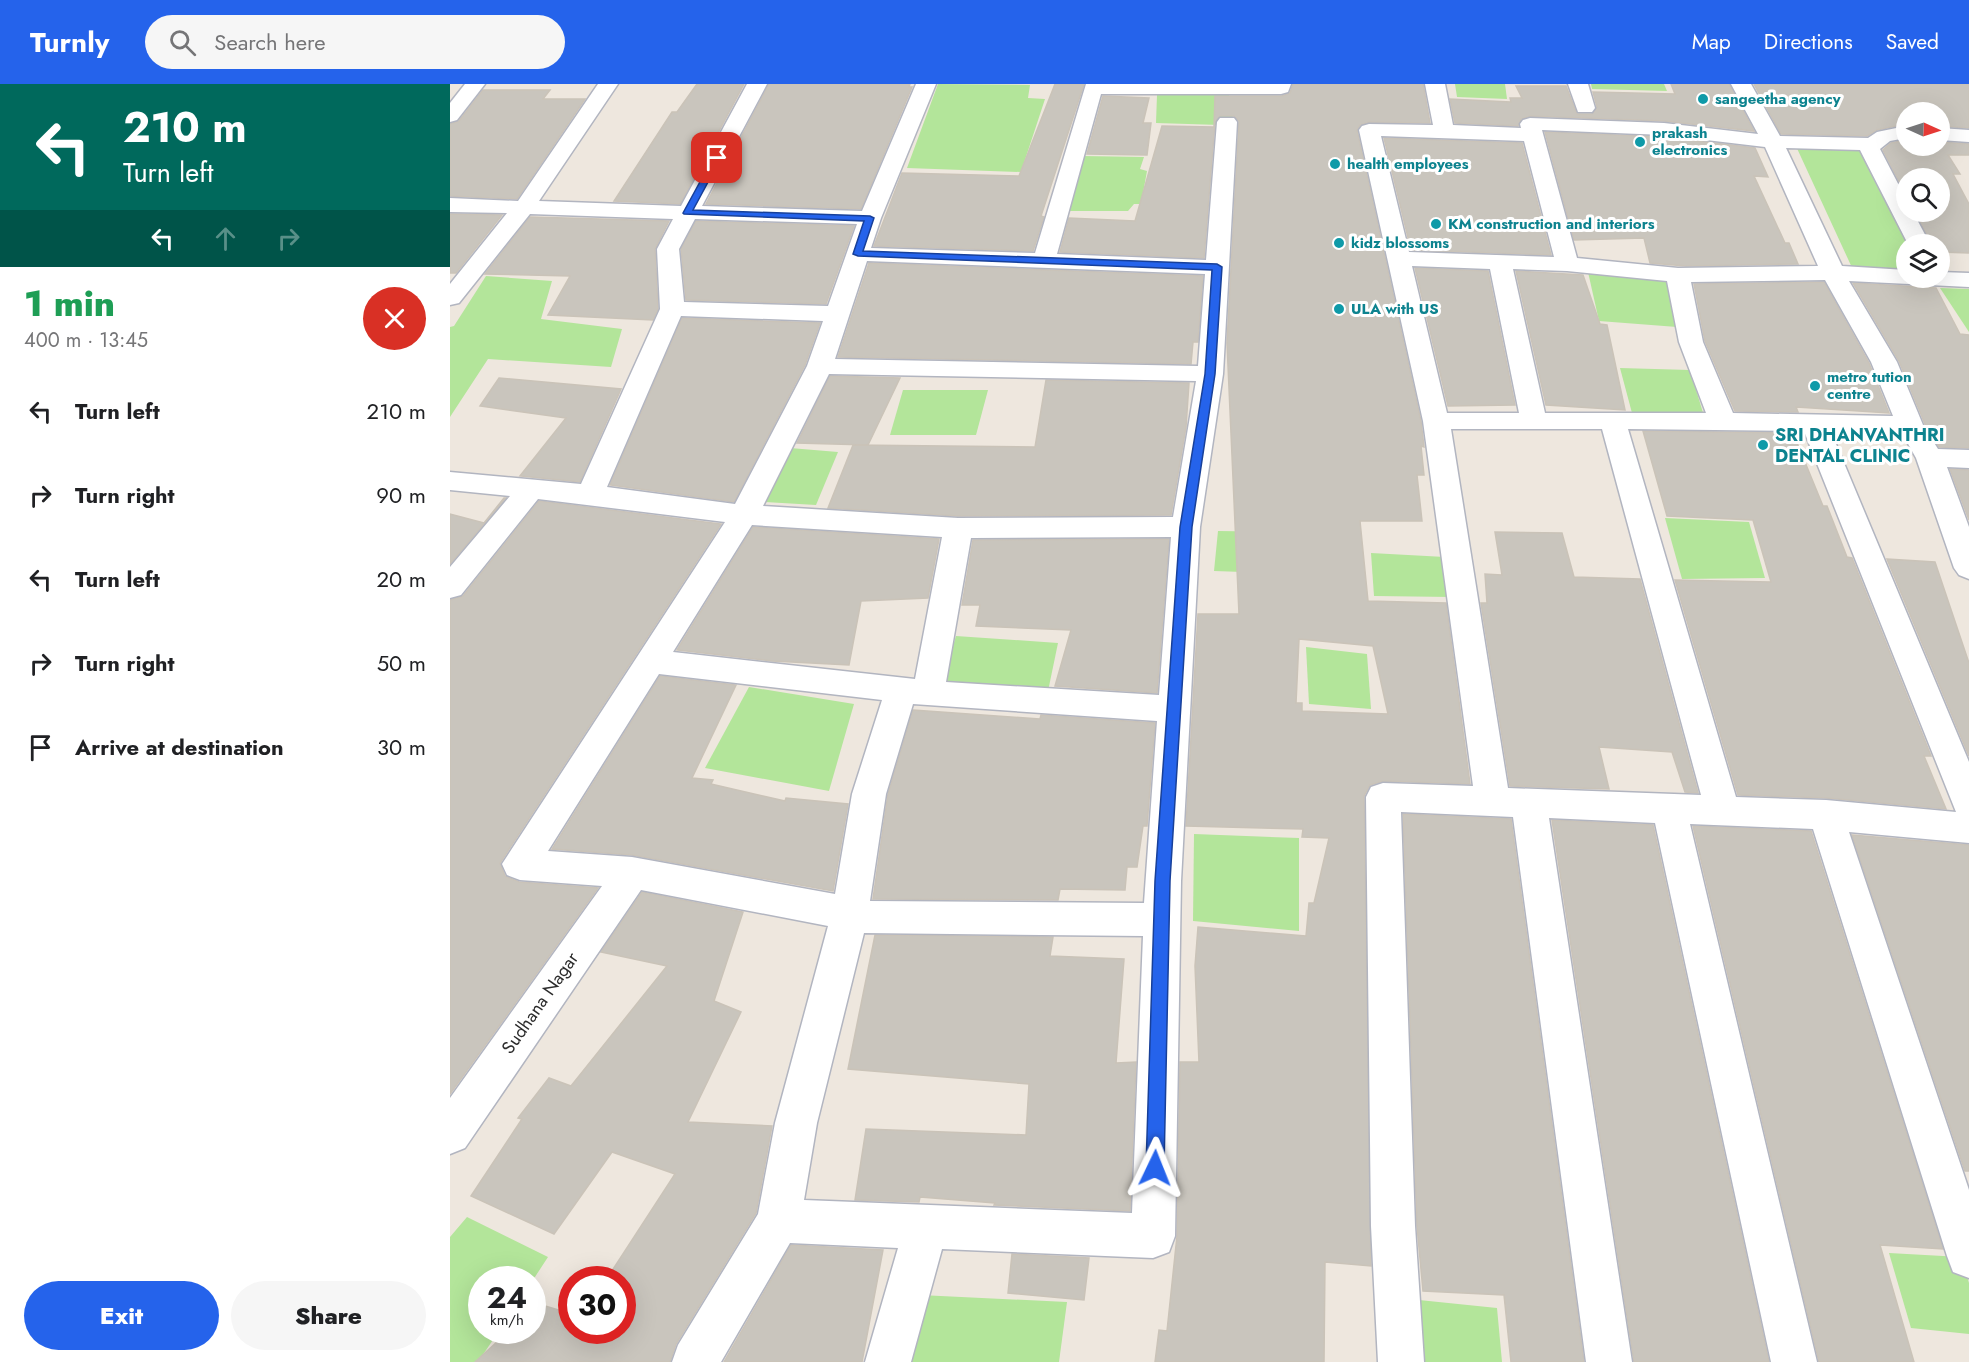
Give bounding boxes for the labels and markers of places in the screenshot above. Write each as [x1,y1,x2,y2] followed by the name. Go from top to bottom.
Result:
[1715,88,1841,110] place label: sangeetha agency
[1696,92,1710,106] marker: sangeetha agency
[1652,122,1727,161] place label: prakash electronics
[691,132,742,183] pin
[1633,135,1647,149] marker: prakash electronics
[1347,153,1469,175] place label: health employees
[1328,157,1342,171] marker: health employees
[1448,213,1655,235] place label: KM construction and interiors
[1429,217,1443,231] marker: KM construction and interiors
[1351,232,1449,254] place label: kidz blossoms
[1332,236,1346,250] marker: kidz blossoms
[1351,298,1439,320] place label: ULA with US
[1332,302,1346,316] marker: ULA with US
[1827,366,1912,405] place label: metro tution centre
[1808,379,1822,393] marker: metro tution centre
[1775,422,1945,469] place label: SRI DHANVANTHRI DENTAL CLINIC
[1756,438,1770,452] marker: SRI DHANVANTHRI DENTAL CLINIC

